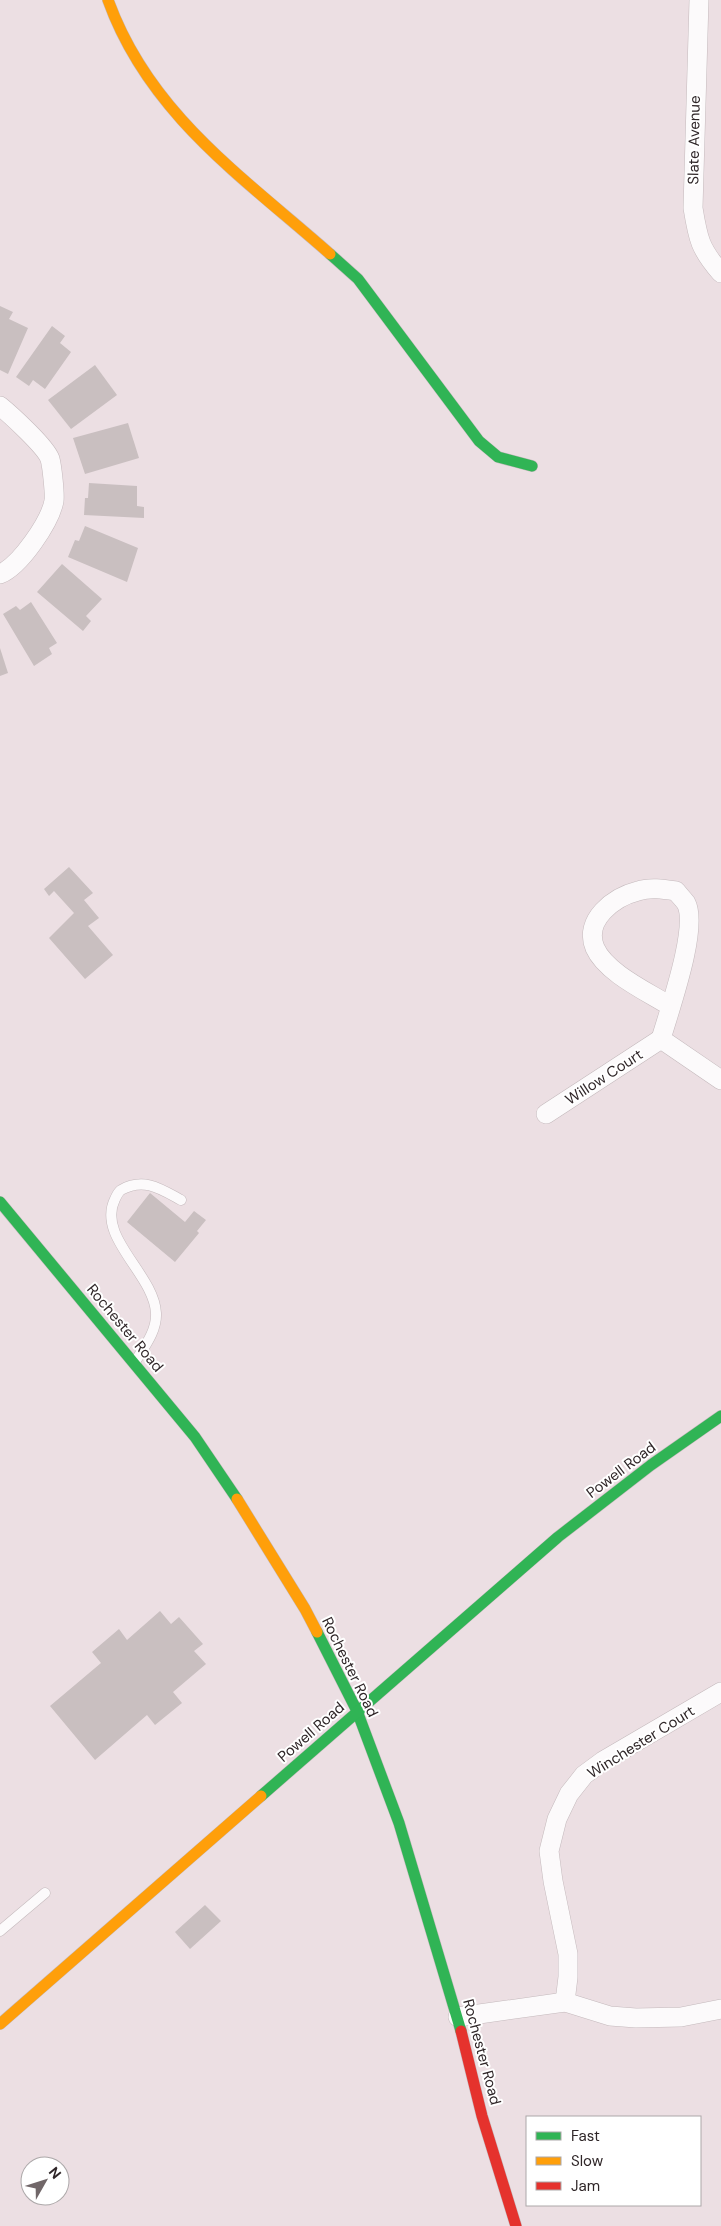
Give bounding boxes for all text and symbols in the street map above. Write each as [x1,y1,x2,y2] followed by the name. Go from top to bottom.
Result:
[683,95,705,185] street label: Slate Avenue
[561,1044,647,1109] street label: Willow Court
[82,1280,168,1376] street label: Rochester Road
[582,1437,660,1503] street label: Powell Road
[317,1614,383,1720] street label: Rochester Road
[273,1698,349,1766] street label: Powell Road
[584,1701,699,1783] street label: Winchester Court
[458,1997,506,2107] street label: Rochester Road
[526,2116,701,2206] legend
[571,2126,600,2146] text: Fast
[571,2151,604,2171] text: Slow
[20,2156,70,2206] north arrow
[45,2163,65,2182] text: N
[571,2176,600,2196] text: Jam

